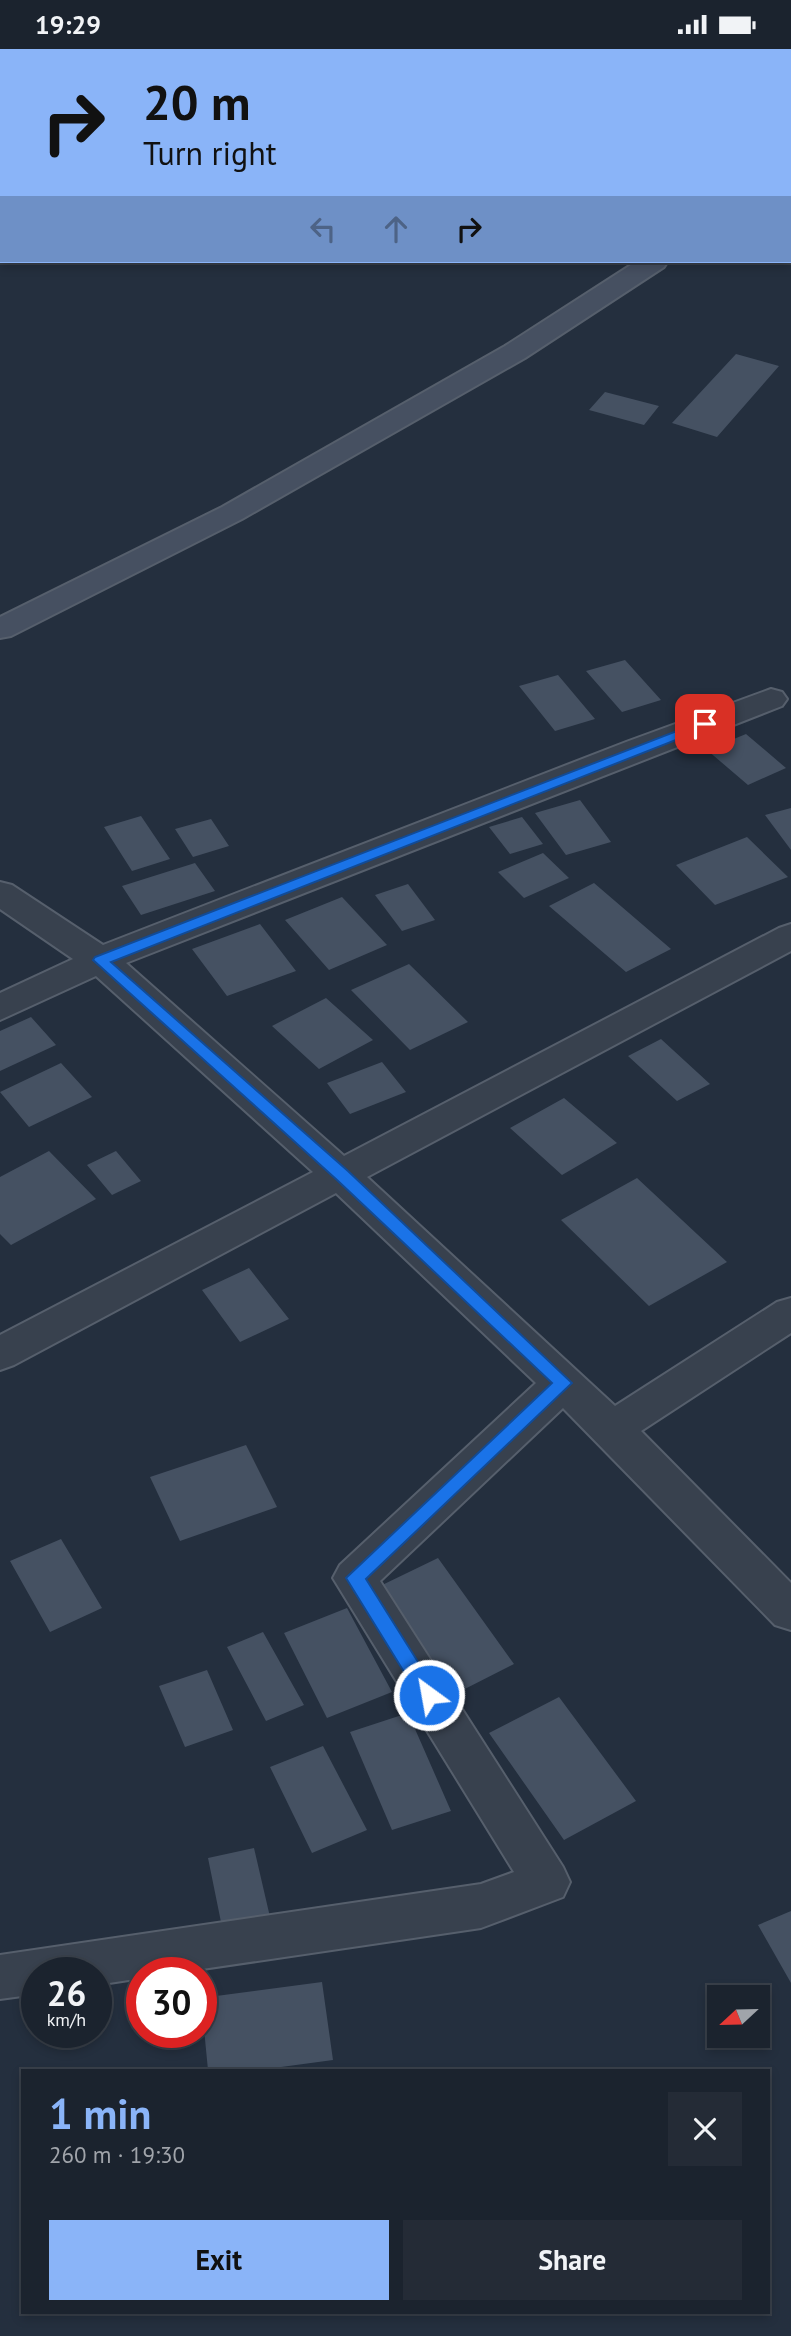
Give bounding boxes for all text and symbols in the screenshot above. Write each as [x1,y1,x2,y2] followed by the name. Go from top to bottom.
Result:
[35,8,101,41] text: 19:29
[143,70,250,134] text: 20 m
[28,77,119,168] icon: right
[143,132,277,174] text: Turn right
[304,210,342,248] icon: left
[377,210,415,248] icon: ahead
[450,210,488,248] icon: right
[675,694,735,754] pin
[686,705,724,743] icon: arrive
[392,1658,466,1732] position arrow
[126,1957,217,2048] speed limit sign: 30
[47,1970,86,2016] text: 26
[707,1985,770,2047] north arrow
[707,1985,770,2048] map controls
[47,2008,86,2031] text: km/h
[49,2086,151,2141] text: 1 min
[668,2092,742,2166] button: close
[49,2140,185,2169] text: 260 m · 19:30
[49,2220,389,2300] button: Exit
[403,2220,742,2300] button: Share

